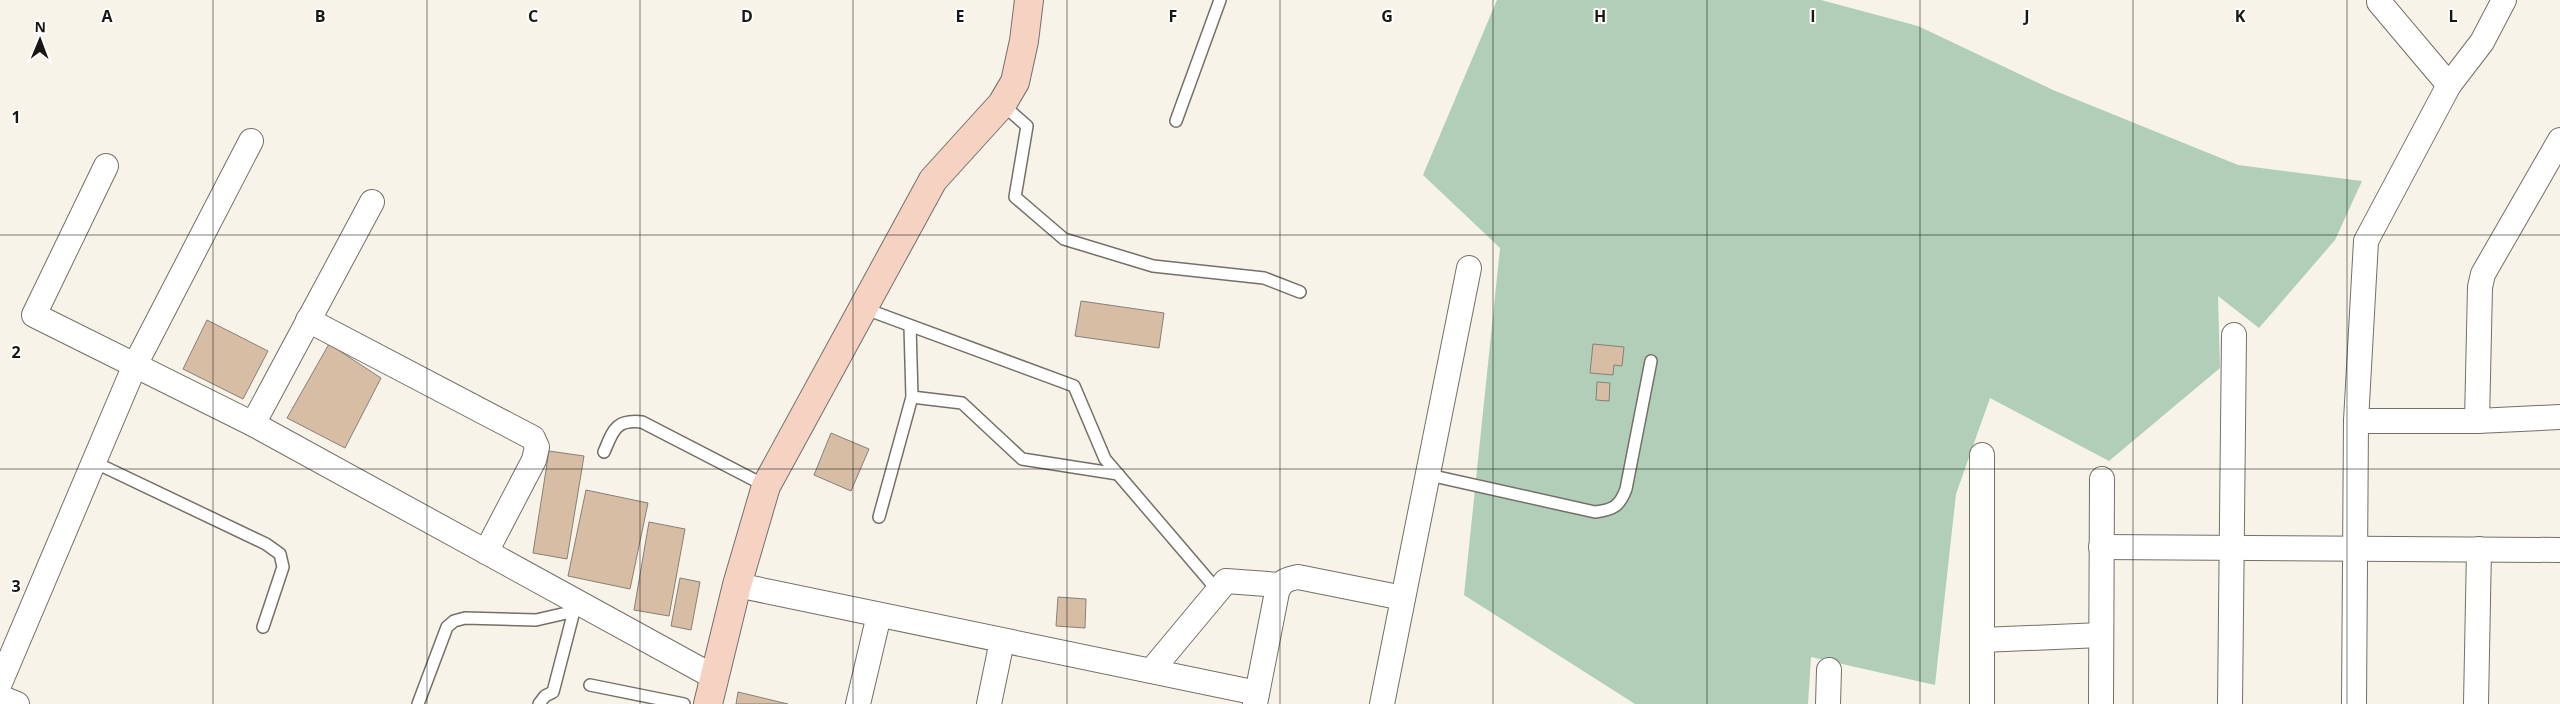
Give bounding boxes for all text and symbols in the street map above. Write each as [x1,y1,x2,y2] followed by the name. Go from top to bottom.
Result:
[101,5,113,27] text: A
[315,5,325,27] text: B
[528,5,538,27] text: C
[741,5,753,27] text: D
[956,5,965,27] text: E
[1169,5,1177,27] text: F
[1381,5,1393,27] text: G
[1594,5,1606,27] text: H
[1810,5,1816,27] text: I
[2022,5,2030,27] text: J
[2235,5,2246,27] text: K
[2448,5,2458,27] text: L
[15,15,65,65] north arrow
[34,17,46,36] text: N
[11,106,21,128] text: 1
[11,341,21,363] text: 2
[11,575,21,597] text: 3

